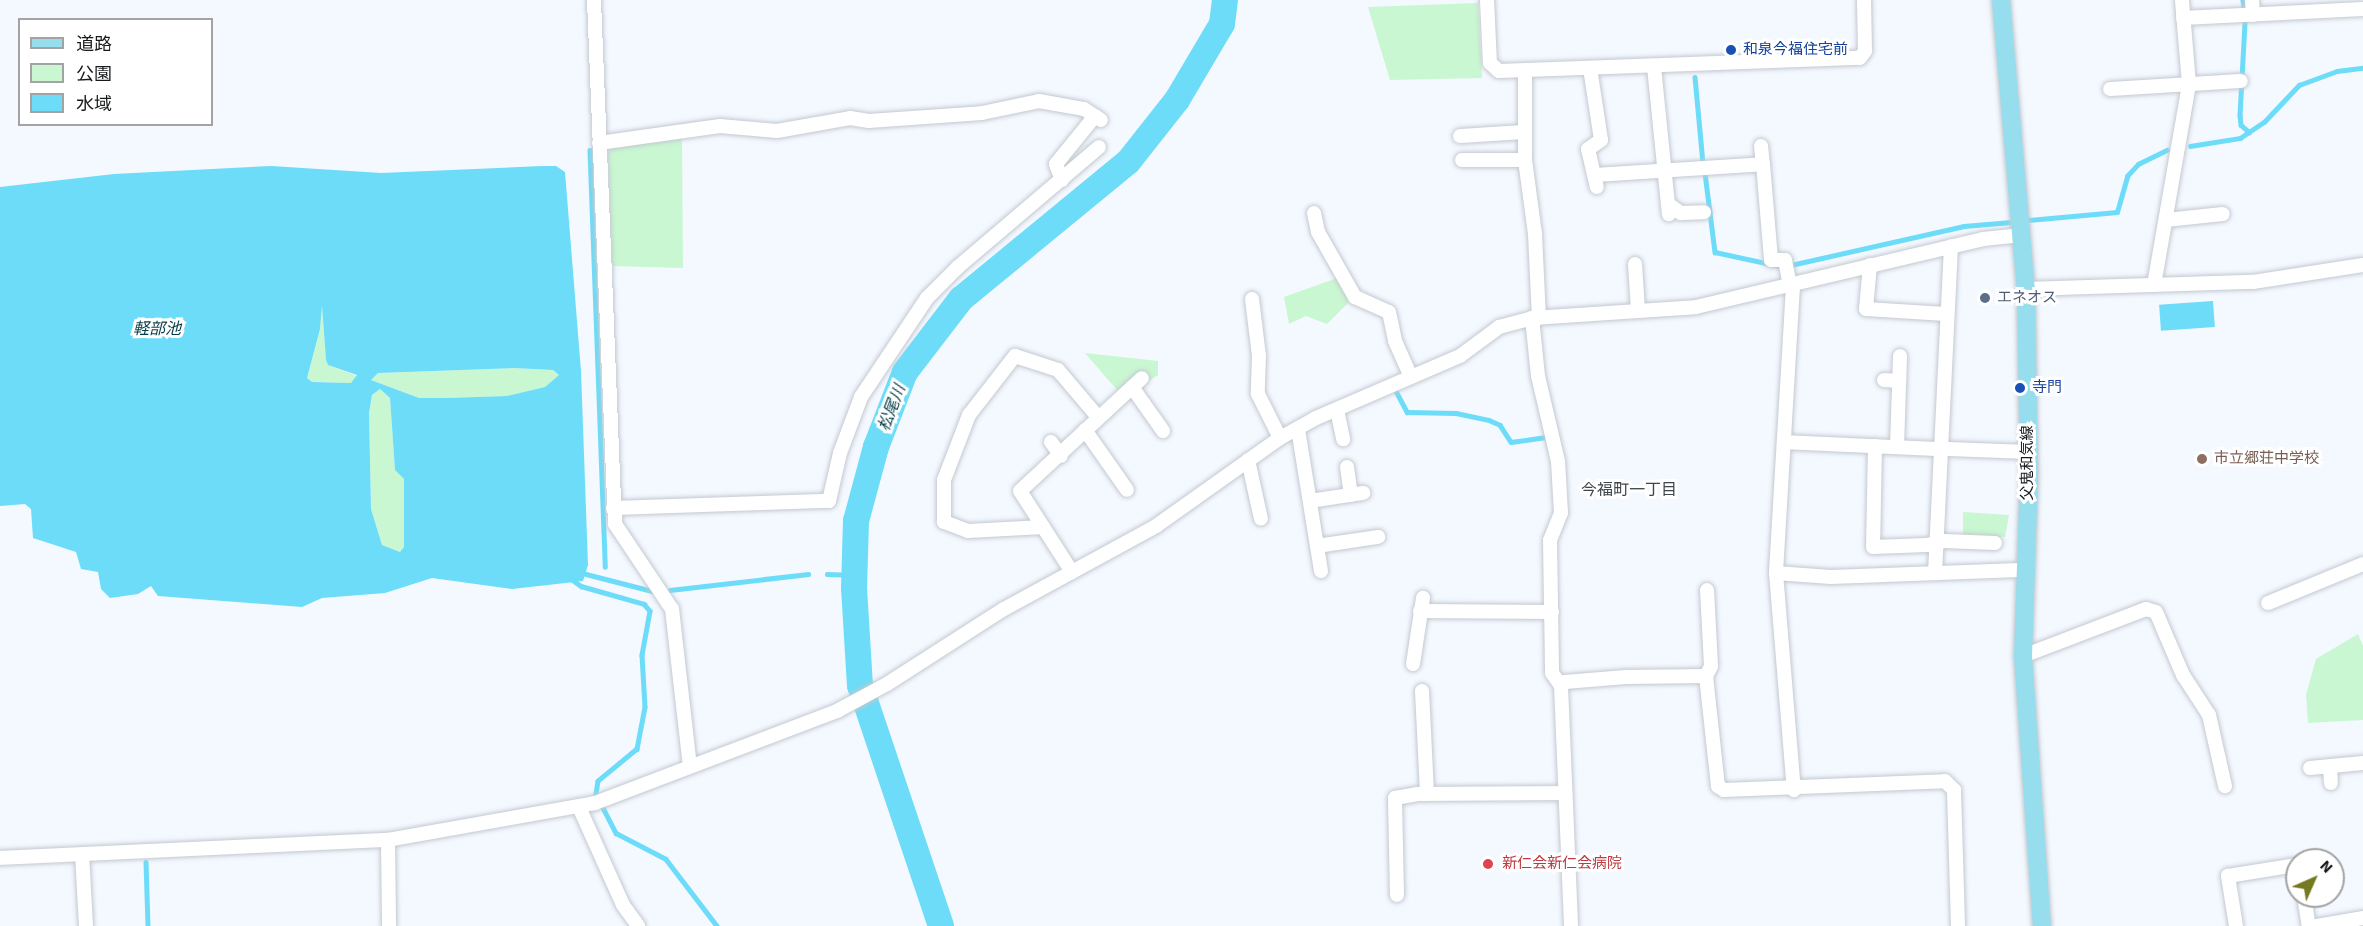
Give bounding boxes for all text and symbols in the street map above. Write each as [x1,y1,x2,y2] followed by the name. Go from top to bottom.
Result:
[18,18,213,126] legend
[76,32,112,57] text: 道路
[1743,41,1848,59] place label: 和泉今福住宅前
[1724,43,1738,57] marker: 和泉今福住宅前
[76,62,112,87] text: 公園
[76,92,112,117] text: 水域
[1997,289,2057,307] place label: エネオス
[1978,291,1992,305] marker: エネオス
[133,319,181,339] water label: 軽部池
[2032,379,2062,397] place label: 寺門
[2013,381,2027,395] marker: 寺門
[874,382,910,434] water label: 松尾川
[2019,426,2037,500] street label: 父鬼和気線
[2214,450,2319,468] place label: 市立郷荘中学校
[2195,452,2209,466] marker: 市立郷荘中学校
[1581,480,1677,500] district label: 今福町一丁目
[2285,848,2345,908] north arrow
[1479,855,1497,873] marker: 新仁会新仁会病院
[1502,855,1622,873] place label: 新仁会新仁会病院
[2315,855,2338,878] text: N

